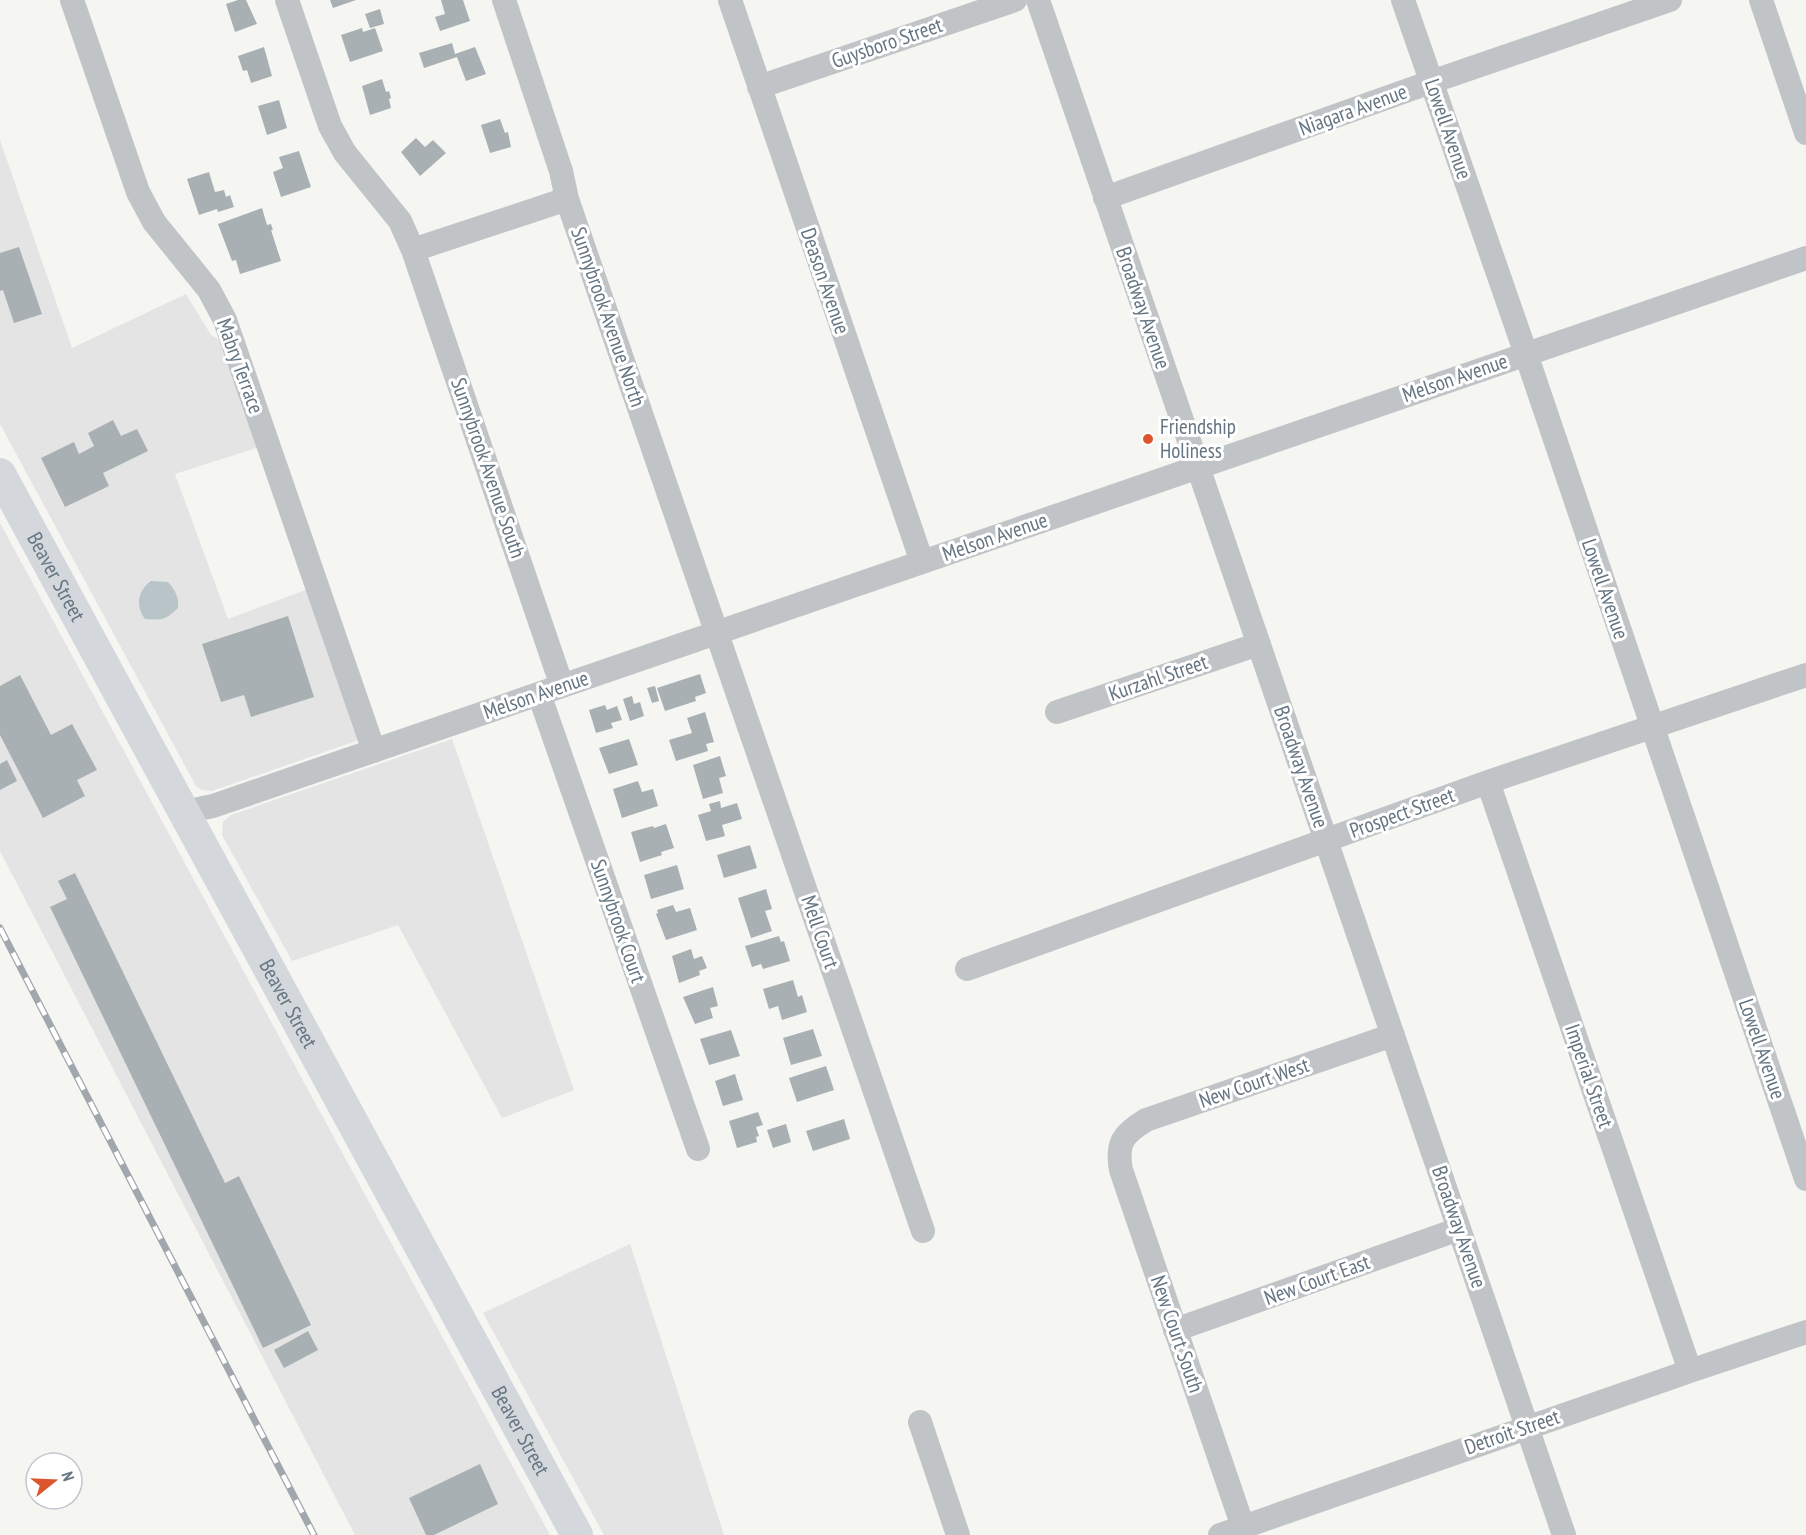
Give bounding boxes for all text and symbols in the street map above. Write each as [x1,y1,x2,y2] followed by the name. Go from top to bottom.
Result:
[828,11,946,74] street label: Guysboro Street
[1419,75,1478,183] street label: Lowell Avenue
[1295,78,1410,142] street label: Niagara Avenue
[565,223,652,410] street label: Sunnybrook Avenue North
[795,224,856,337] street label: Deason Avenue
[1110,243,1177,372] street label: Broadway Avenue
[211,314,270,417] street label: Mabry Terrace
[1399,347,1511,408] street label: Melson Avenue
[445,374,532,561] street label: Sunnybrook Avenue South
[1160,413,1236,464] place label: Friendship Holiness
[1141,432,1155,446] marker: Friendship Holiness
[939,506,1051,567] street label: Melson Avenue
[21,527,92,626] street label: Beaver Street
[1576,535,1635,643] street label: Lowell Avenue
[1105,648,1211,707] street label: Kurzahl Street
[480,664,592,725] street label: Melson Avenue
[1268,702,1335,831] street label: Broadway Avenue
[1346,781,1458,844] street label: Prospect Street
[585,856,652,986] street label: Sunnybrook Court
[795,892,846,972] street label: Mell Court
[253,954,324,1053] street label: Beaver Street
[1733,995,1792,1103] street label: Lowell Avenue
[1559,1020,1620,1131] street label: Imperial Street
[1195,1051,1313,1114] street label: New Court West
[1426,1162,1493,1291] street label: Broadway Avenue
[1260,1248,1373,1311] street label: New Court East
[1145,1272,1210,1396] street label: New Court South
[486,1381,556,1480] street label: Beaver Street
[1461,1403,1563,1460] street label: Detroit Street
[24,1451,84,1511] north arrow
[57,1469,79,1484] text: N

